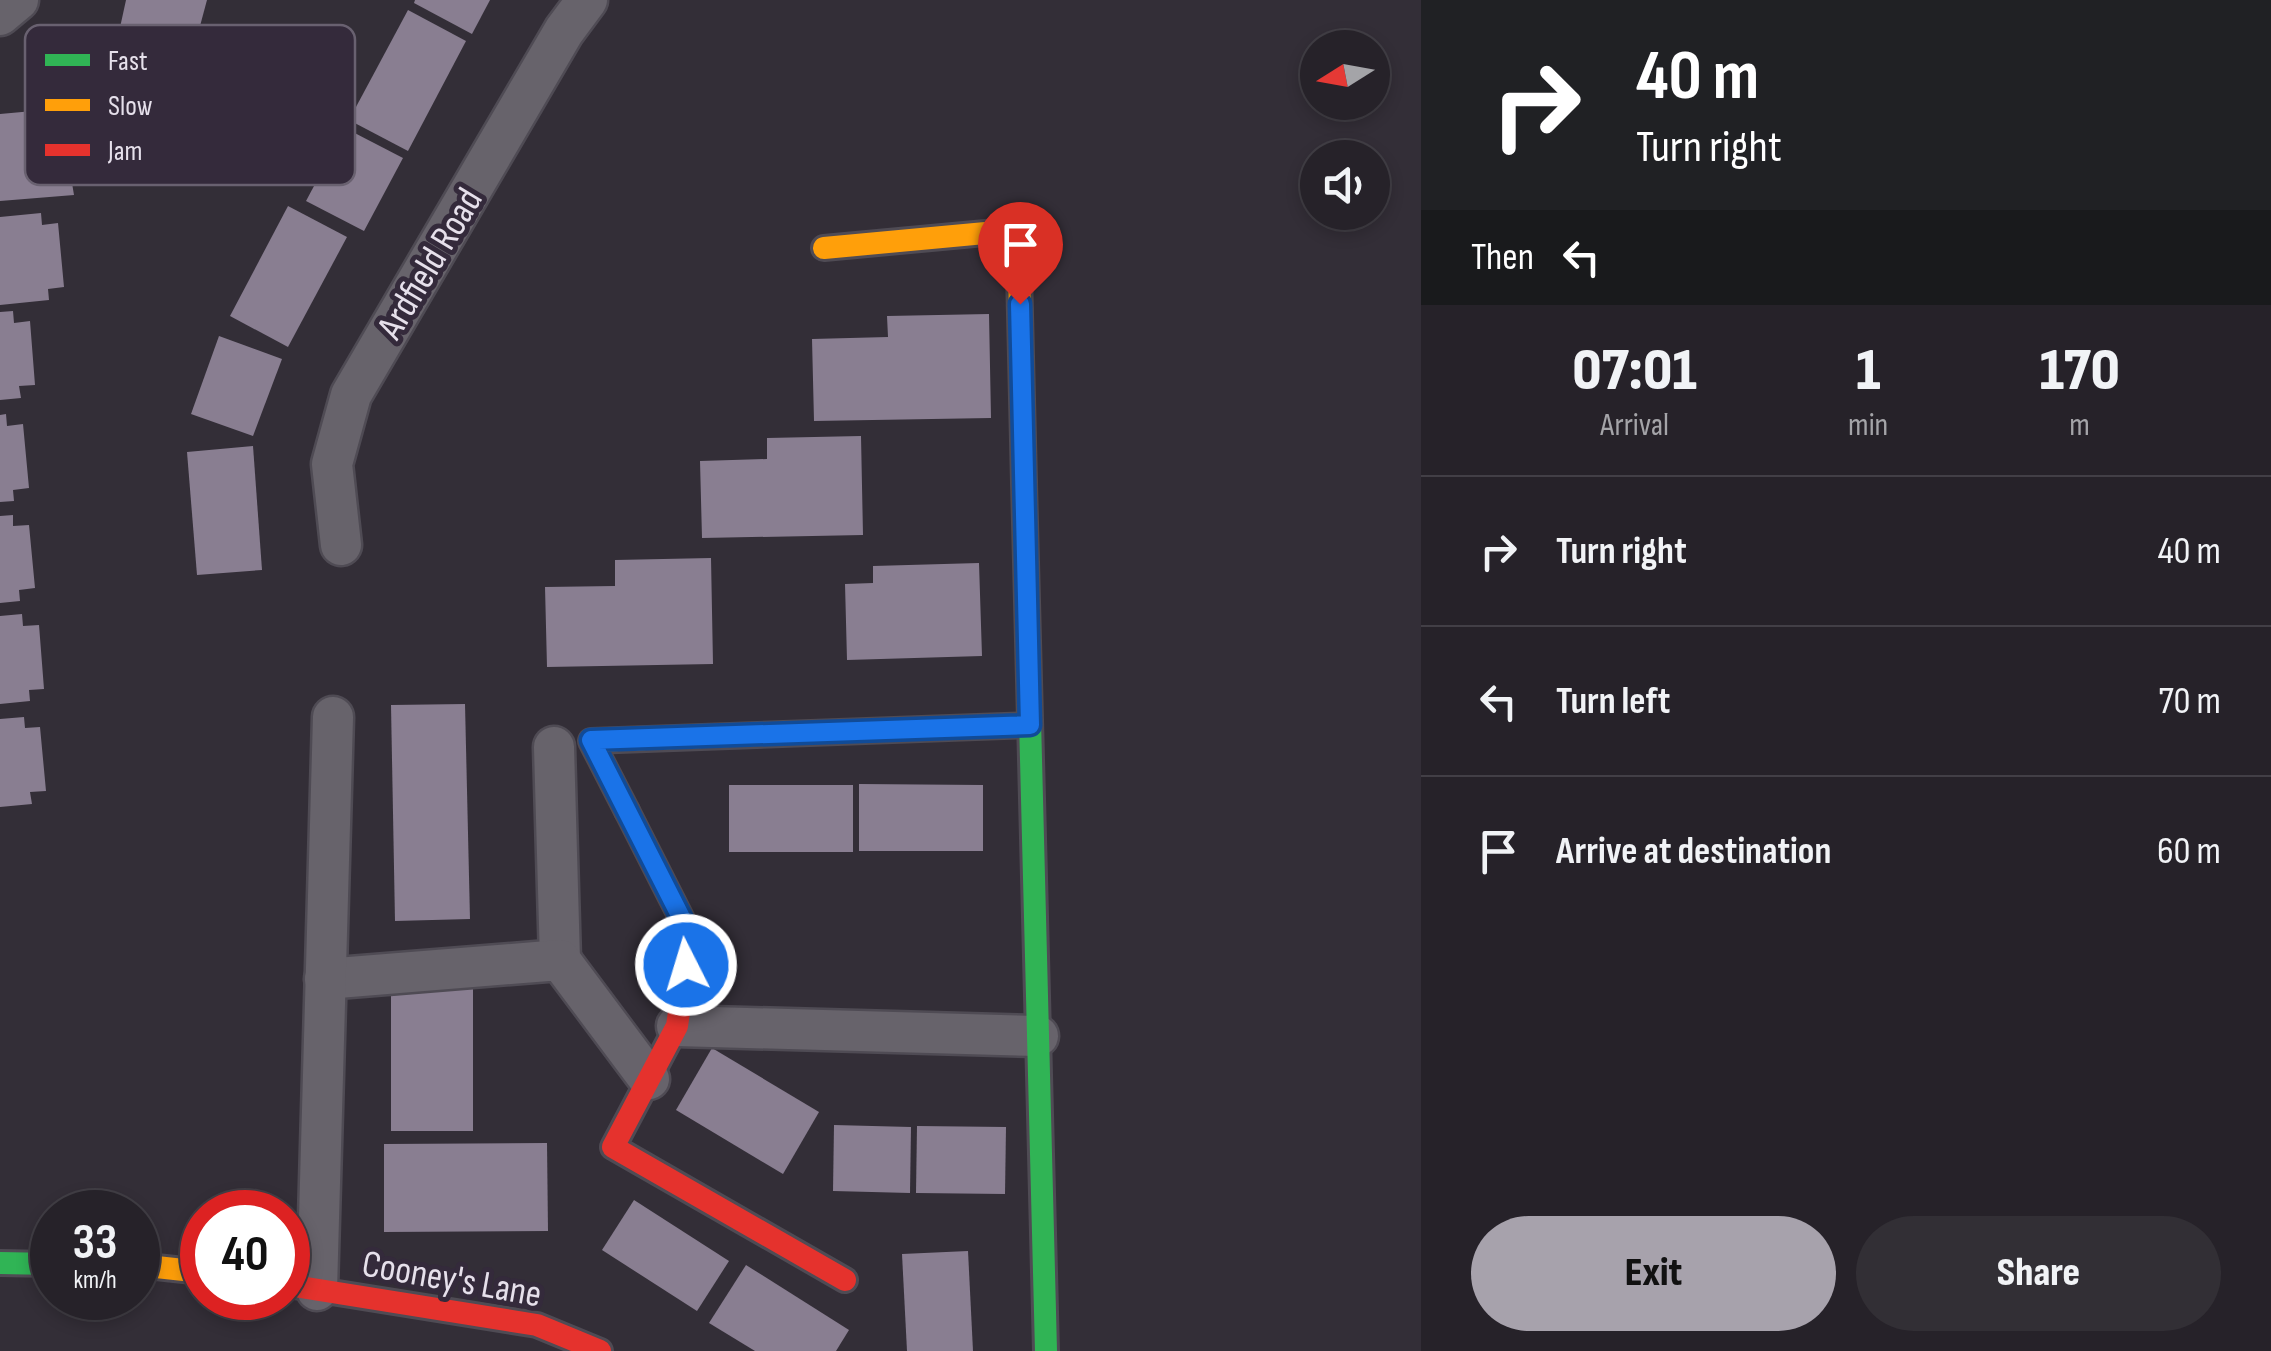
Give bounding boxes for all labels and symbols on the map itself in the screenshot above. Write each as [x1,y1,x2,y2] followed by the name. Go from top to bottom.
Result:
[25,25,355,185] legend
[1300,30,1390,120] north arrow
[108,45,147,78] text: Fast
[108,90,153,123] text: Slow
[107,135,143,168] text: Jam
[367,180,493,348] street label: Ardfield Road
[978,202,1063,305] pin
[634,913,738,1017] position arrow
[180,1190,310,1320] speed limit sign: 40
[358,1242,545,1317] street label: Cooney's Lane

